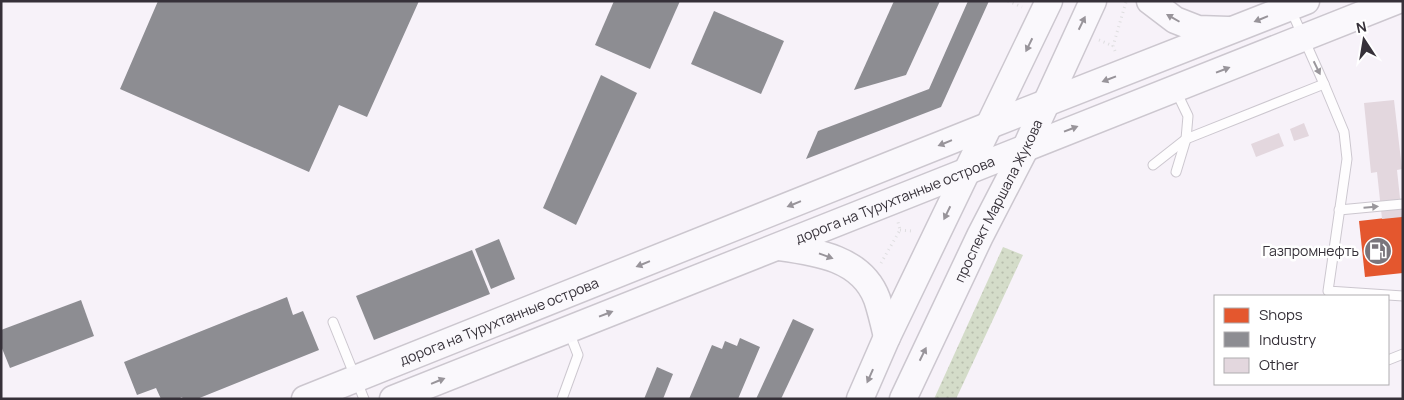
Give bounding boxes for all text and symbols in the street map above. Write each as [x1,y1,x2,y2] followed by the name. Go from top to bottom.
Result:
[1166,13,1179,22] one-way arrow
[1253,15,1268,23] one-way arrow
[1339,15,1389,65] north arrow
[1079,16,1087,30] one-way arrow
[1354,16,1368,37] text: N
[1025,38,1033,52] one-way arrow
[1313,61,1321,75] one-way arrow
[1215,66,1230,73] one-way arrow
[1102,76,1117,83] one-way arrow
[950,116,1046,285] street label: проспект Маршала Жукова
[1064,125,1079,133] one-way arrow
[938,140,952,148] one-way arrow
[792,151,997,247] street label: дорога на Турухтанные острова
[786,200,801,208] one-way arrow
[1363,203,1379,211] one-way arrow
[943,206,951,221] one-way arrow
[1363,236,1393,266] fuel station icon: Газпромнефть
[1263,241,1359,260] place label: Газпромнефть
[819,252,834,260] one-way arrow
[636,260,650,268] one-way arrow
[397,273,601,369] street label: дорога на Турухтанные острова
[1214,295,1389,385] legend
[1259,304,1303,325] text: Shops
[599,310,614,318] one-way arrow
[1259,329,1316,350] text: Industry
[919,347,927,362] one-way arrow
[1259,354,1300,375] text: Other
[865,369,873,383] one-way arrow
[431,376,446,384] one-way arrow

